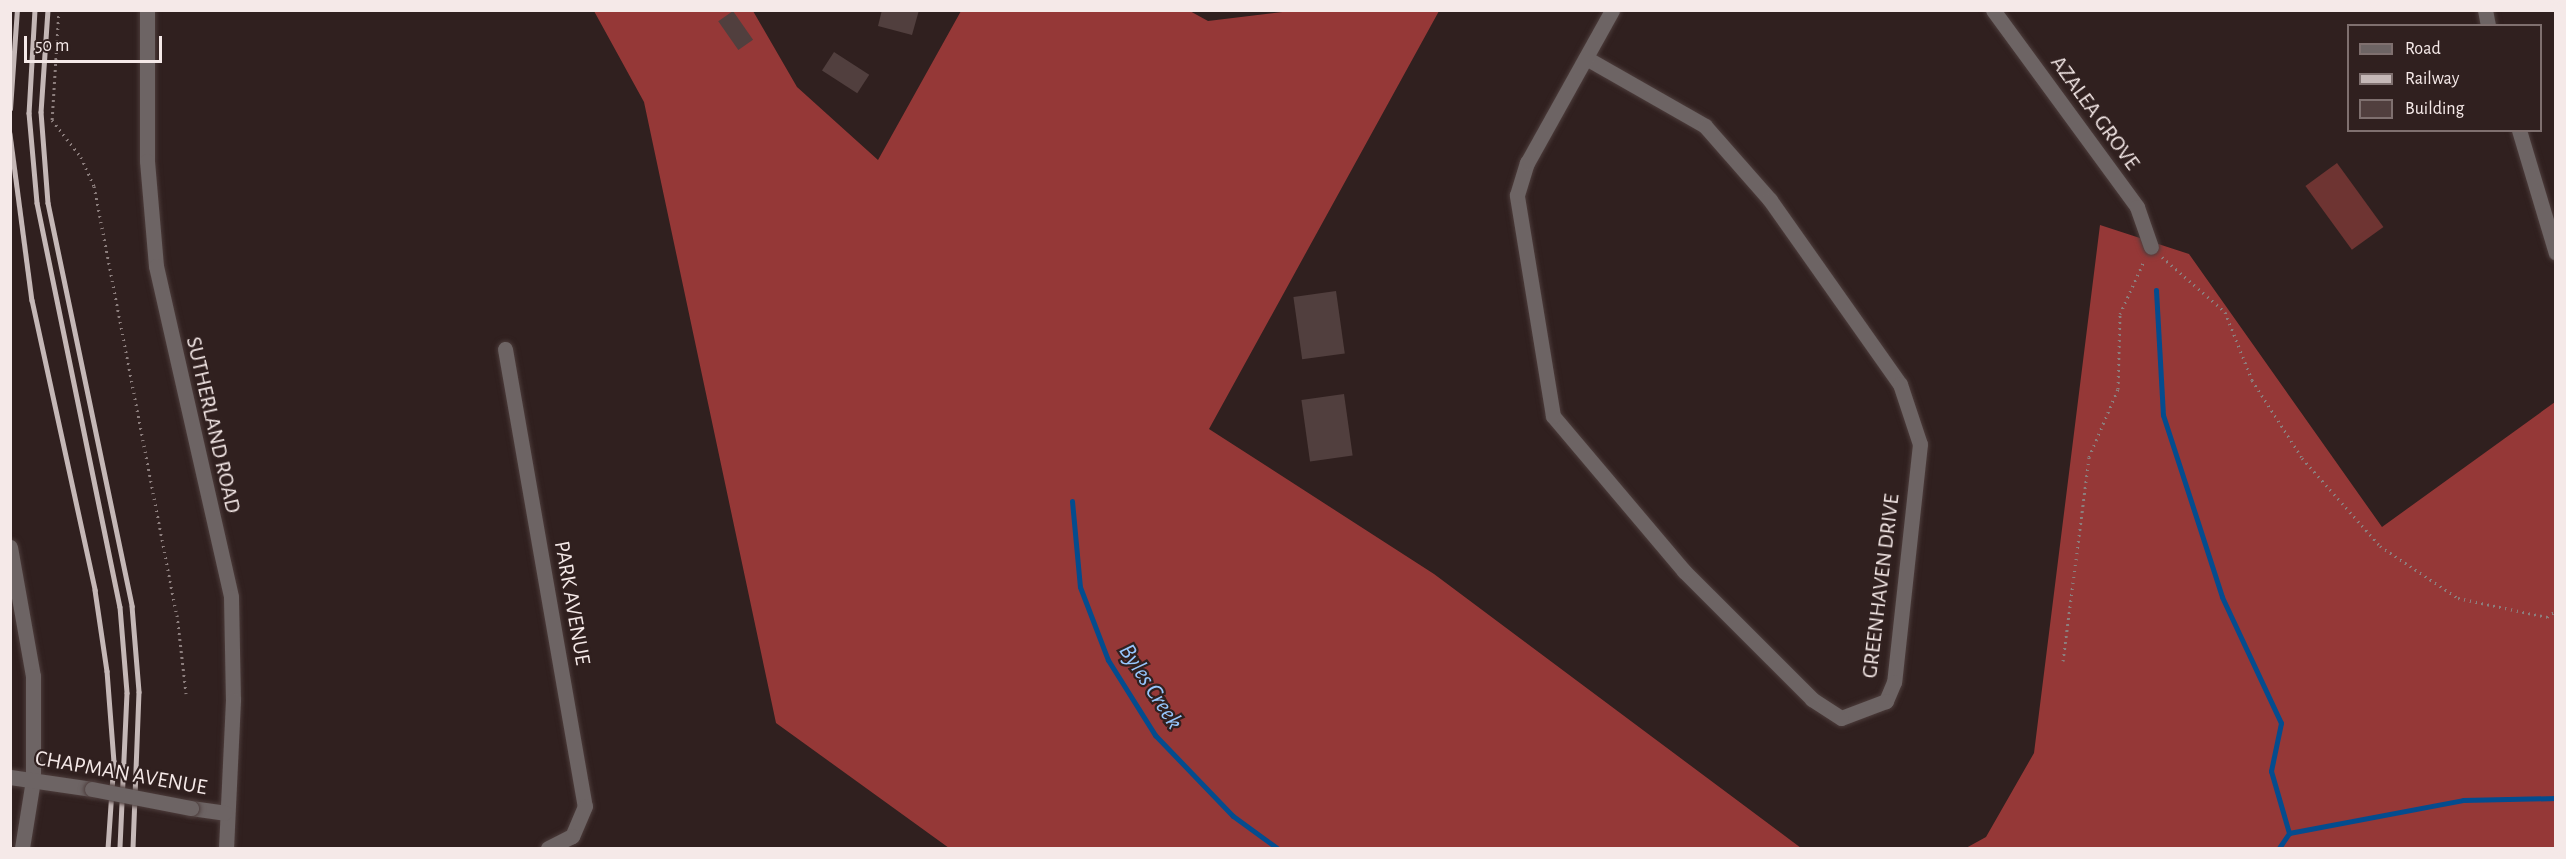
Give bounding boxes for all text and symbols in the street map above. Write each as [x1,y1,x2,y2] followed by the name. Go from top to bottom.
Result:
[27,24,165,62] scale bar
[2347,24,2542,132] legend
[35,37,69,55] text: 50 m
[2405,40,2441,58] text: Road
[2045,51,2145,175] street label: AZALEA GROVE
[2405,70,2459,88] text: Railway
[2405,100,2464,118] text: Building
[180,334,246,516] street label: SUTHERLAND ROAD
[1857,492,1905,680] street label: GREENHAVEN DRIVE
[548,539,596,667] street label: PARK AVENUE
[1112,639,1188,735] water label: Byles Creek
[33,745,209,801] street label: CHAPMAN AVENUE

